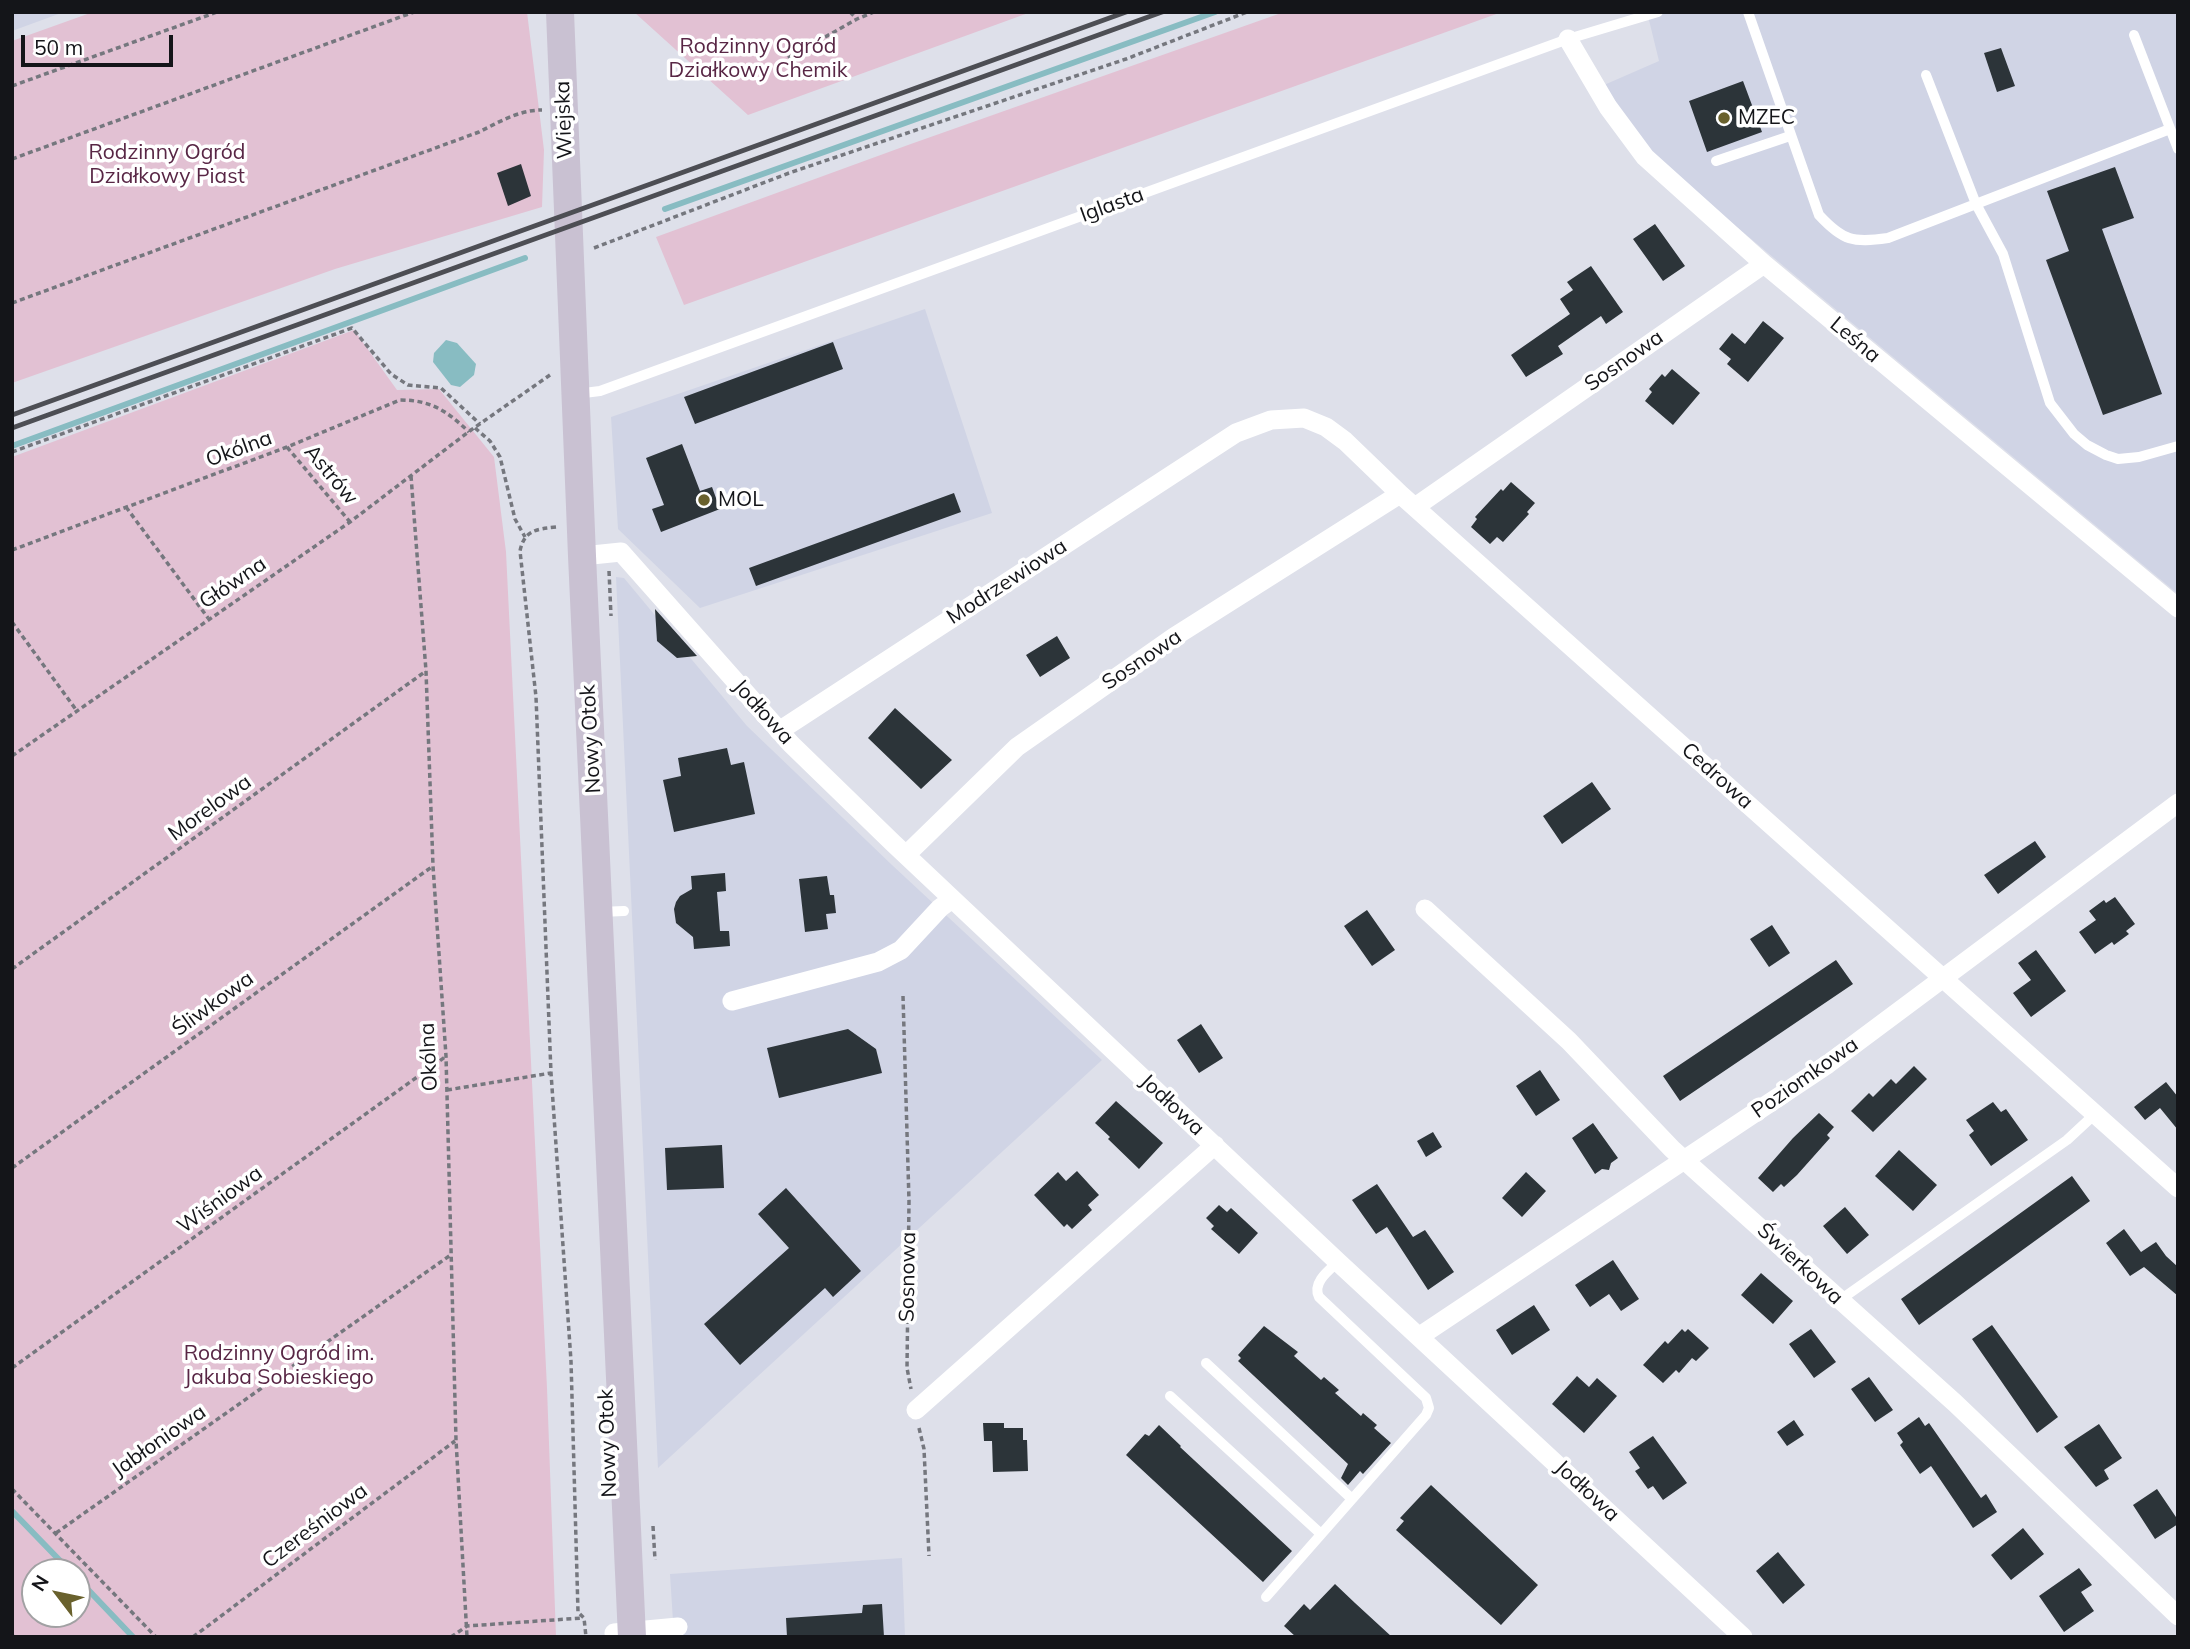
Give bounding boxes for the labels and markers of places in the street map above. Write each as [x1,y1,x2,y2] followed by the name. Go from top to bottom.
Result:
[1738,105,1795,131] place label: MZEC
[1716,110,1732,126] marker: MZEC
[718,487,764,513] place label: MOL
[696,492,712,508] marker: MOL

